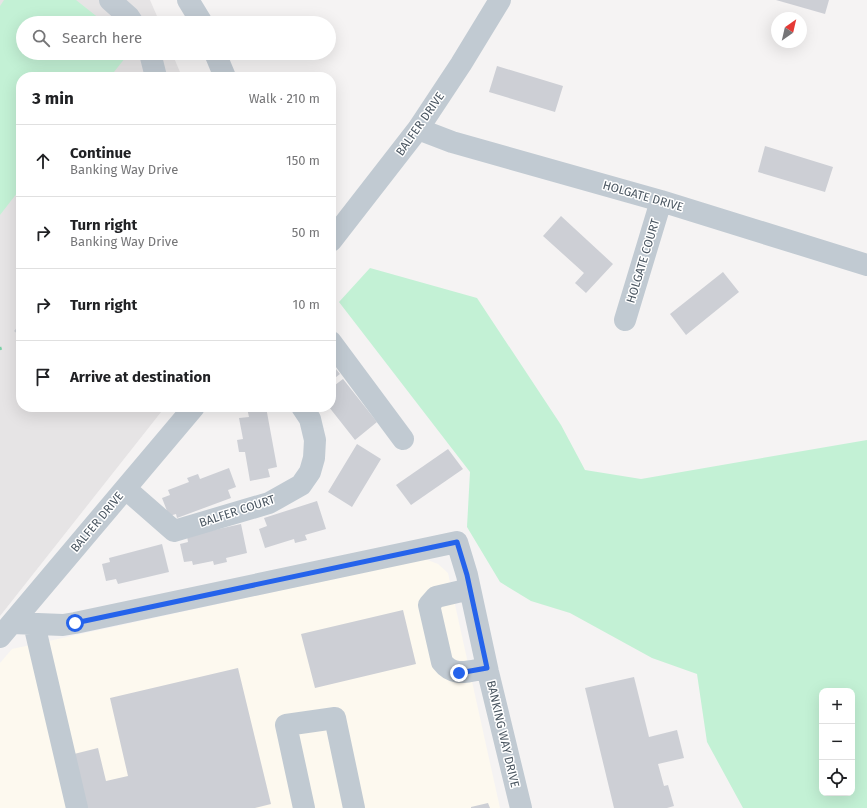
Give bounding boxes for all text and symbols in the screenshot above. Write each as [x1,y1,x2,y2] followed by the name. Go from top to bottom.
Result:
[771,12,807,48] north arrow
[16,16,336,60] search box
[30,27,52,49] icon: search
[62,29,142,47] text: Search here
[32,88,74,109] text: 3 min
[393,89,447,159] street label: BALFER DRIVE
[249,91,320,106] text: Walk · 210 m
[70,144,131,162] text: Continue
[32,150,54,172] icon: ahead
[286,153,320,168] text: 150 m
[70,162,178,177] text: Banking Way Drive
[601,178,685,214] street label: HOLGATE DRIVE
[70,216,137,234] text: Turn right
[624,216,663,305] street label: HOLGATE COURT
[32,222,54,244] icon: right
[292,225,320,240] text: 50 m
[70,234,178,249] text: Banking Way Drive
[32,294,54,316] icon: right
[70,296,137,314] text: Turn right
[293,297,320,312] text: 10 m
[32,366,54,388] icon: arrive
[70,368,211,386] text: Arrive at destination
[68,489,126,555] street label: BALFER DRIVE
[197,492,277,530] street label: BALFER COURT
[66,614,84,632] route start
[450,664,468,682] route end
[484,679,522,789] street label: BANKING WAY DRIVE
[819,688,855,796] map controls
[819,688,855,724] button: +
[819,724,855,760] button: −
[819,760,855,796] button: locate

